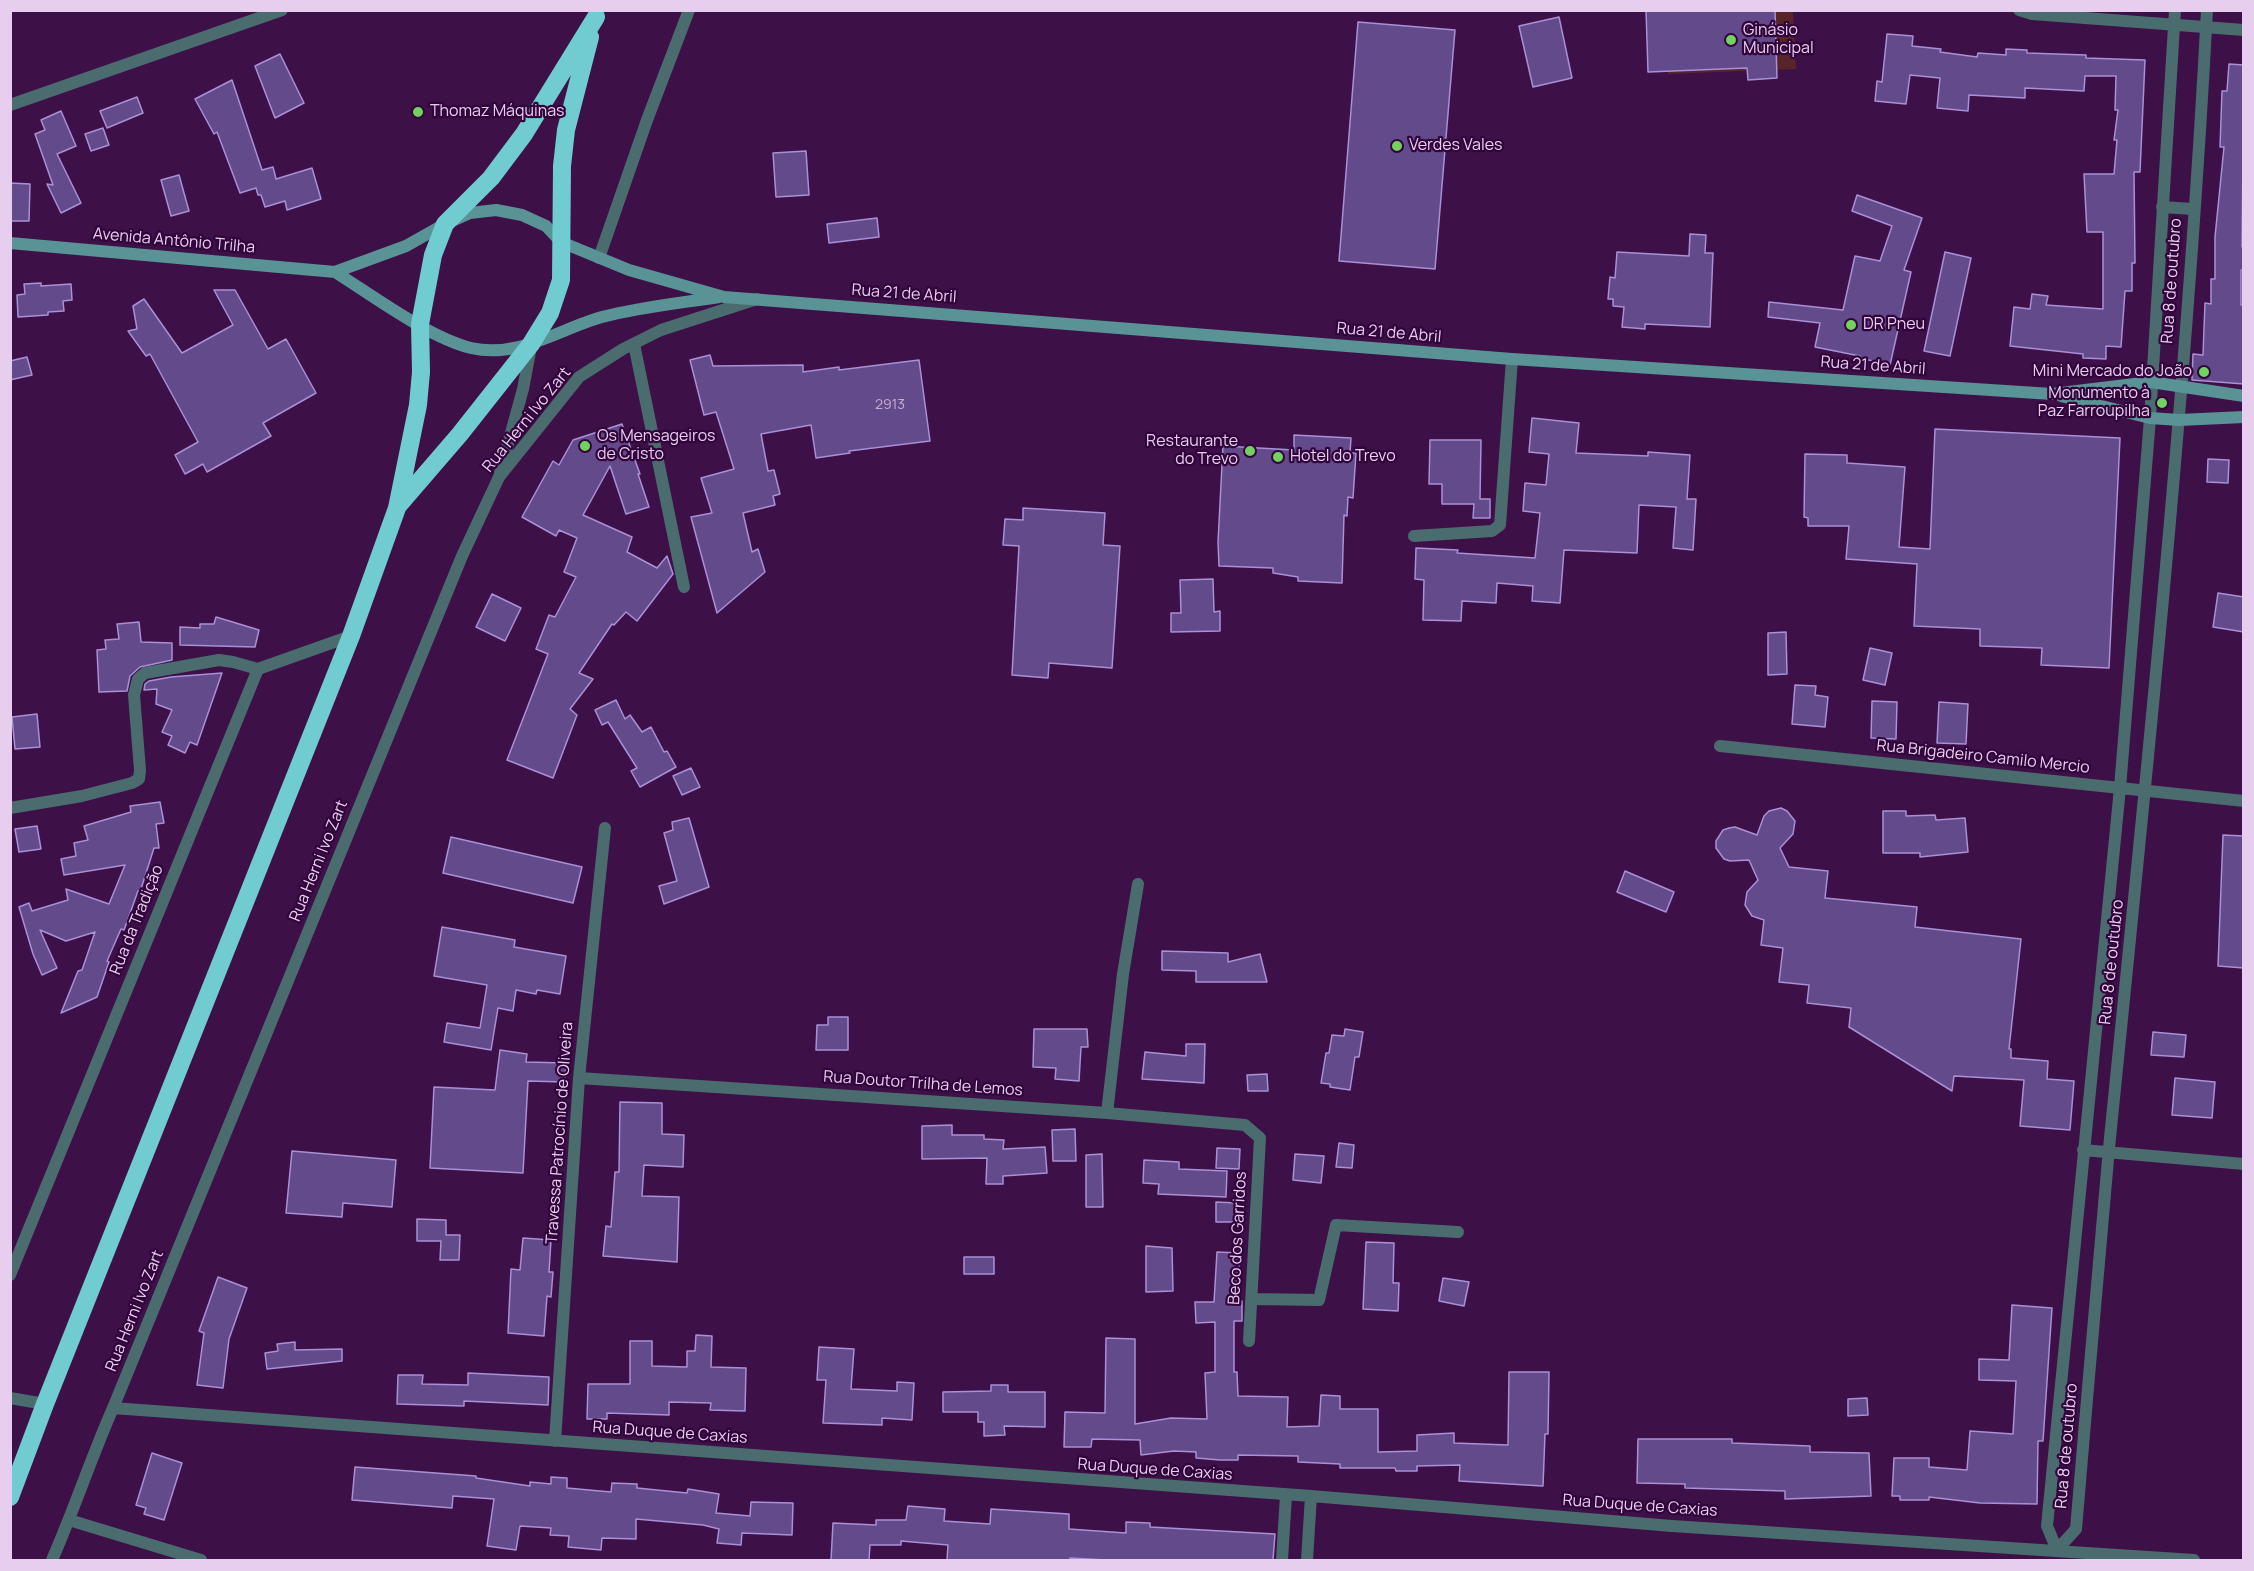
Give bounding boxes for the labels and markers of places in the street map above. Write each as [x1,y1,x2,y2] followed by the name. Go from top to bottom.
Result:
[1743,21,1814,59] place label: Ginásio Municipal
[1724,33,1738,47] marker: Ginásio Municipal
[430,102,564,122] place label: Thomaz Máquinas
[411,105,425,119] marker: Thomaz Máquinas
[1409,136,1502,156] place label: Verdes Vales
[1390,139,1404,153] marker: Verdes Vales
[1863,315,1925,335] place label: DR Pneu
[1844,318,1858,332] marker: DR Pneu
[2033,362,2192,382] place label: Mini Mercado do João
[2197,365,2211,379] marker: Mini Mercado do João
[2038,384,2150,422] place label: Monumento à Paz Farroupilha
[2155,396,2169,410] marker: Monumento à Paz Farroupilha
[597,427,715,465] place label: Os Mensageiros de Cristo
[1146,432,1238,470] place label: Restaurante do Trevo
[578,439,592,453] marker: Os Mensageiros de Cristo
[1243,444,1257,458] marker: Restaurante do Trevo
[1290,447,1396,467] place label: Hotel do Trevo
[1271,450,1285,464] marker: Hotel do Trevo

